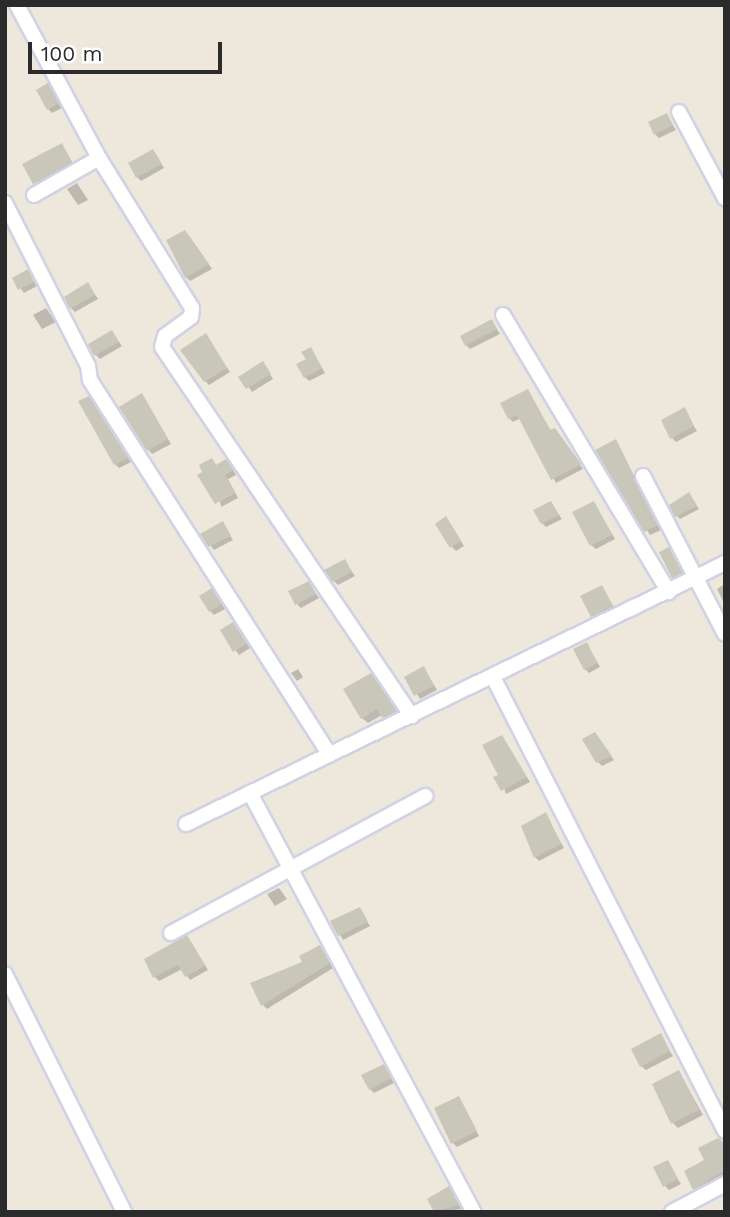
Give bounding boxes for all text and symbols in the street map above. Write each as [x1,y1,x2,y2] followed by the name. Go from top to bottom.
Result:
[32,28,226,72] scale bar
[41,41,103,66] text: 100 m

